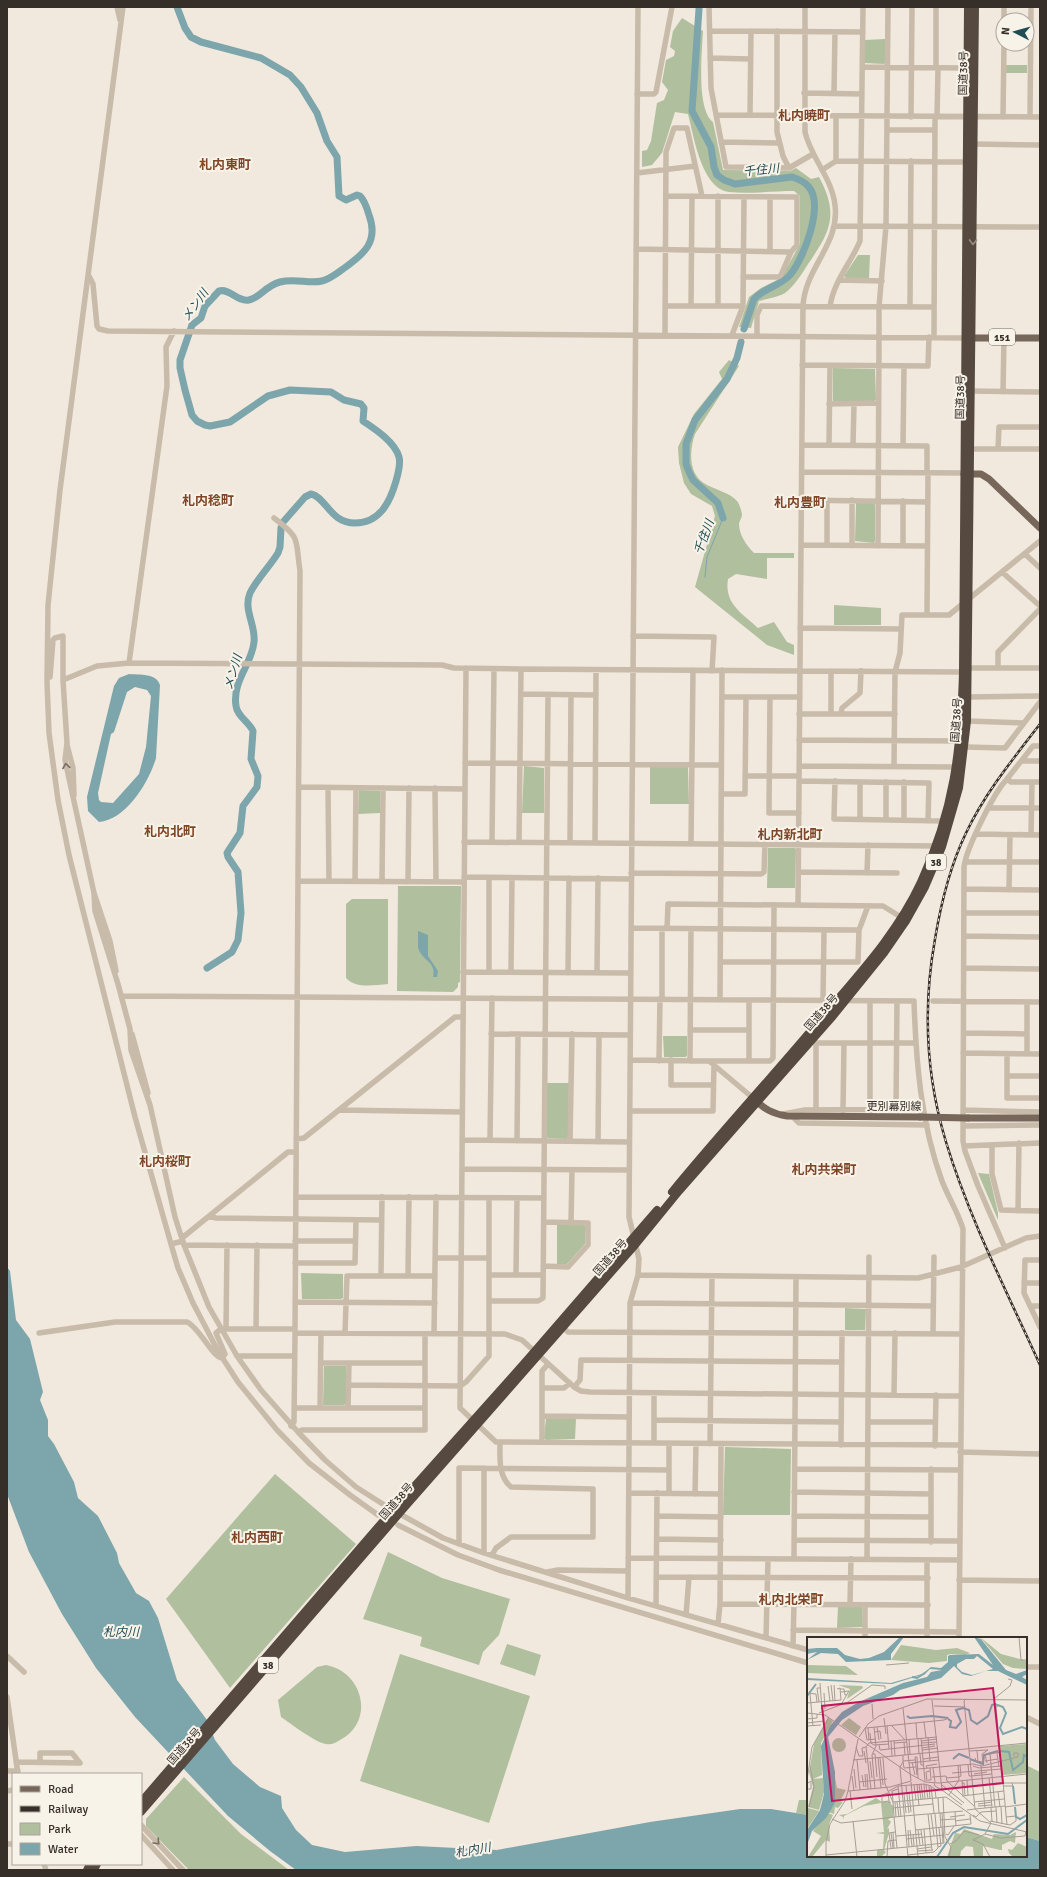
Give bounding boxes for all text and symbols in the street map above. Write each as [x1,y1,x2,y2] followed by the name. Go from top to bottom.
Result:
[995,12,1035,52] north arrow
[999,27,1012,35] text: N
[957,50,970,96] street label: 国道38号
[778,108,830,124] district label: 札内暁町
[199,157,251,173] district label: 札内東町
[742,161,782,180] water label: 千住川
[969,239,977,245] one-way arrow
[179,285,213,324] water label: メン川
[989,329,1015,345] road number: 151
[954,374,967,420] street label: 国道38号
[182,493,234,509] district label: 札内稔町
[774,495,826,511] district label: 札内豊町
[691,516,718,557] water label: 千住川
[221,651,246,692] water label: メン川
[948,697,965,743] street label: 国道38号
[62,763,71,769] one-way arrow
[144,824,196,840] district label: 札内北町
[757,827,823,843] district label: 札内新北町
[926,854,946,870] road number: 38
[802,991,841,1034] street label: 国道38号
[867,1100,922,1113] street label: 更別幕別線
[139,1154,191,1170] district label: 札内桜町
[791,1162,857,1178] district label: 札内共栄町
[591,1236,630,1279] street label: 国道38号
[377,1480,416,1523] street label: 国道38号
[231,1530,283,1546] district label: 札内西町
[758,1592,824,1608] district label: 札内北栄町
[103,1625,141,1640] water label: 札内川
[807,1637,1027,1857] inset map
[258,1657,278,1673] road number: 38
[165,1725,204,1768] street label: 国道38号
[12,1773,142,1865] legend
[48,1782,74,1797] text: Road
[48,1802,88,1817] text: Railway
[48,1822,71,1837] text: Park
[152,1837,160,1845] one-way arrow
[454,1840,494,1861] water label: 札内川
[48,1842,79,1857] text: Water

